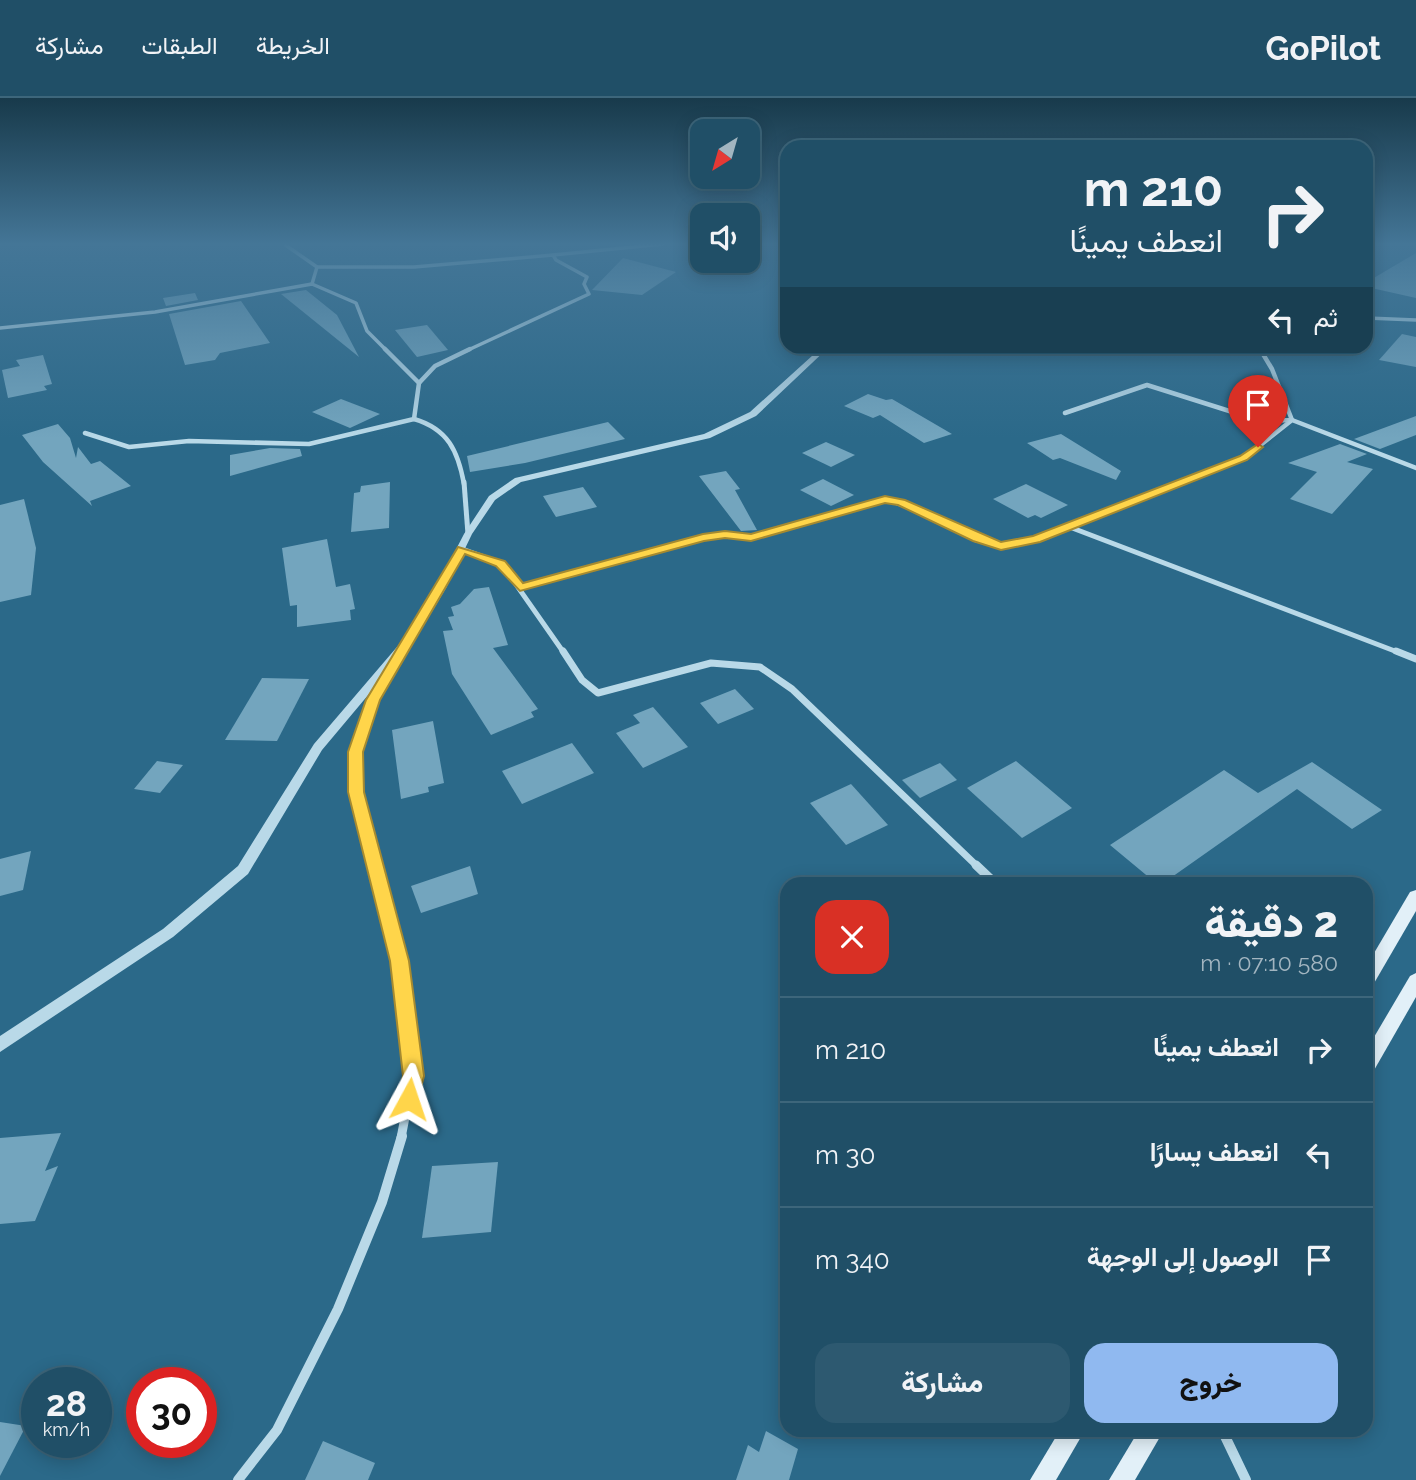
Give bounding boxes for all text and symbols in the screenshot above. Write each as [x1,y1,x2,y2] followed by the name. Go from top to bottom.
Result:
[1266,29,1381,68] text: GoPilot
[35,31,103,60] text: مشاركة
[141,31,218,60] text: الطبقات
[256,31,330,60] text: الخريطة
[690,119,760,189] north arrow
[690,119,760,273] map controls
[1084,160,1223,217] text: 210 m
[1247,168,1338,259] icon: right
[690,203,760,273] button: sound
[1070,222,1223,259] text: انعطف يمينًا
[1262,301,1300,339] icon: left
[1314,303,1338,333] text: ثم
[1228,375,1288,447] pin
[1239,386,1277,424] icon: arrive
[1204,898,1338,947] text: 2 دقيقة
[815,900,889,974] button: close
[1200,949,1338,976] text: 580 m · 07:10
[1300,1031,1338,1069] icon: right
[1153,1032,1279,1062] text: انعطف يمينًا
[815,1035,886,1065] text: 210 m
[372,1062,446,1136] position arrow
[1300,1136,1338,1174] icon: left
[1150,1137,1279,1167] text: انعطف يسارًا
[815,1140,875,1170] text: 30 m
[1300,1241,1338,1279] icon: arrive
[1087,1242,1279,1272] text: الوصول إلى الوجهة
[815,1245,890,1275] text: 340 m
[815,1343,1070,1423] button: مشاركة
[1084,1343,1338,1423] button: خروج
[126,1367,217,1458] speed limit sign: 30
[46,1383,87,1424] text: 28
[43,1419,90,1440] text: km/h

